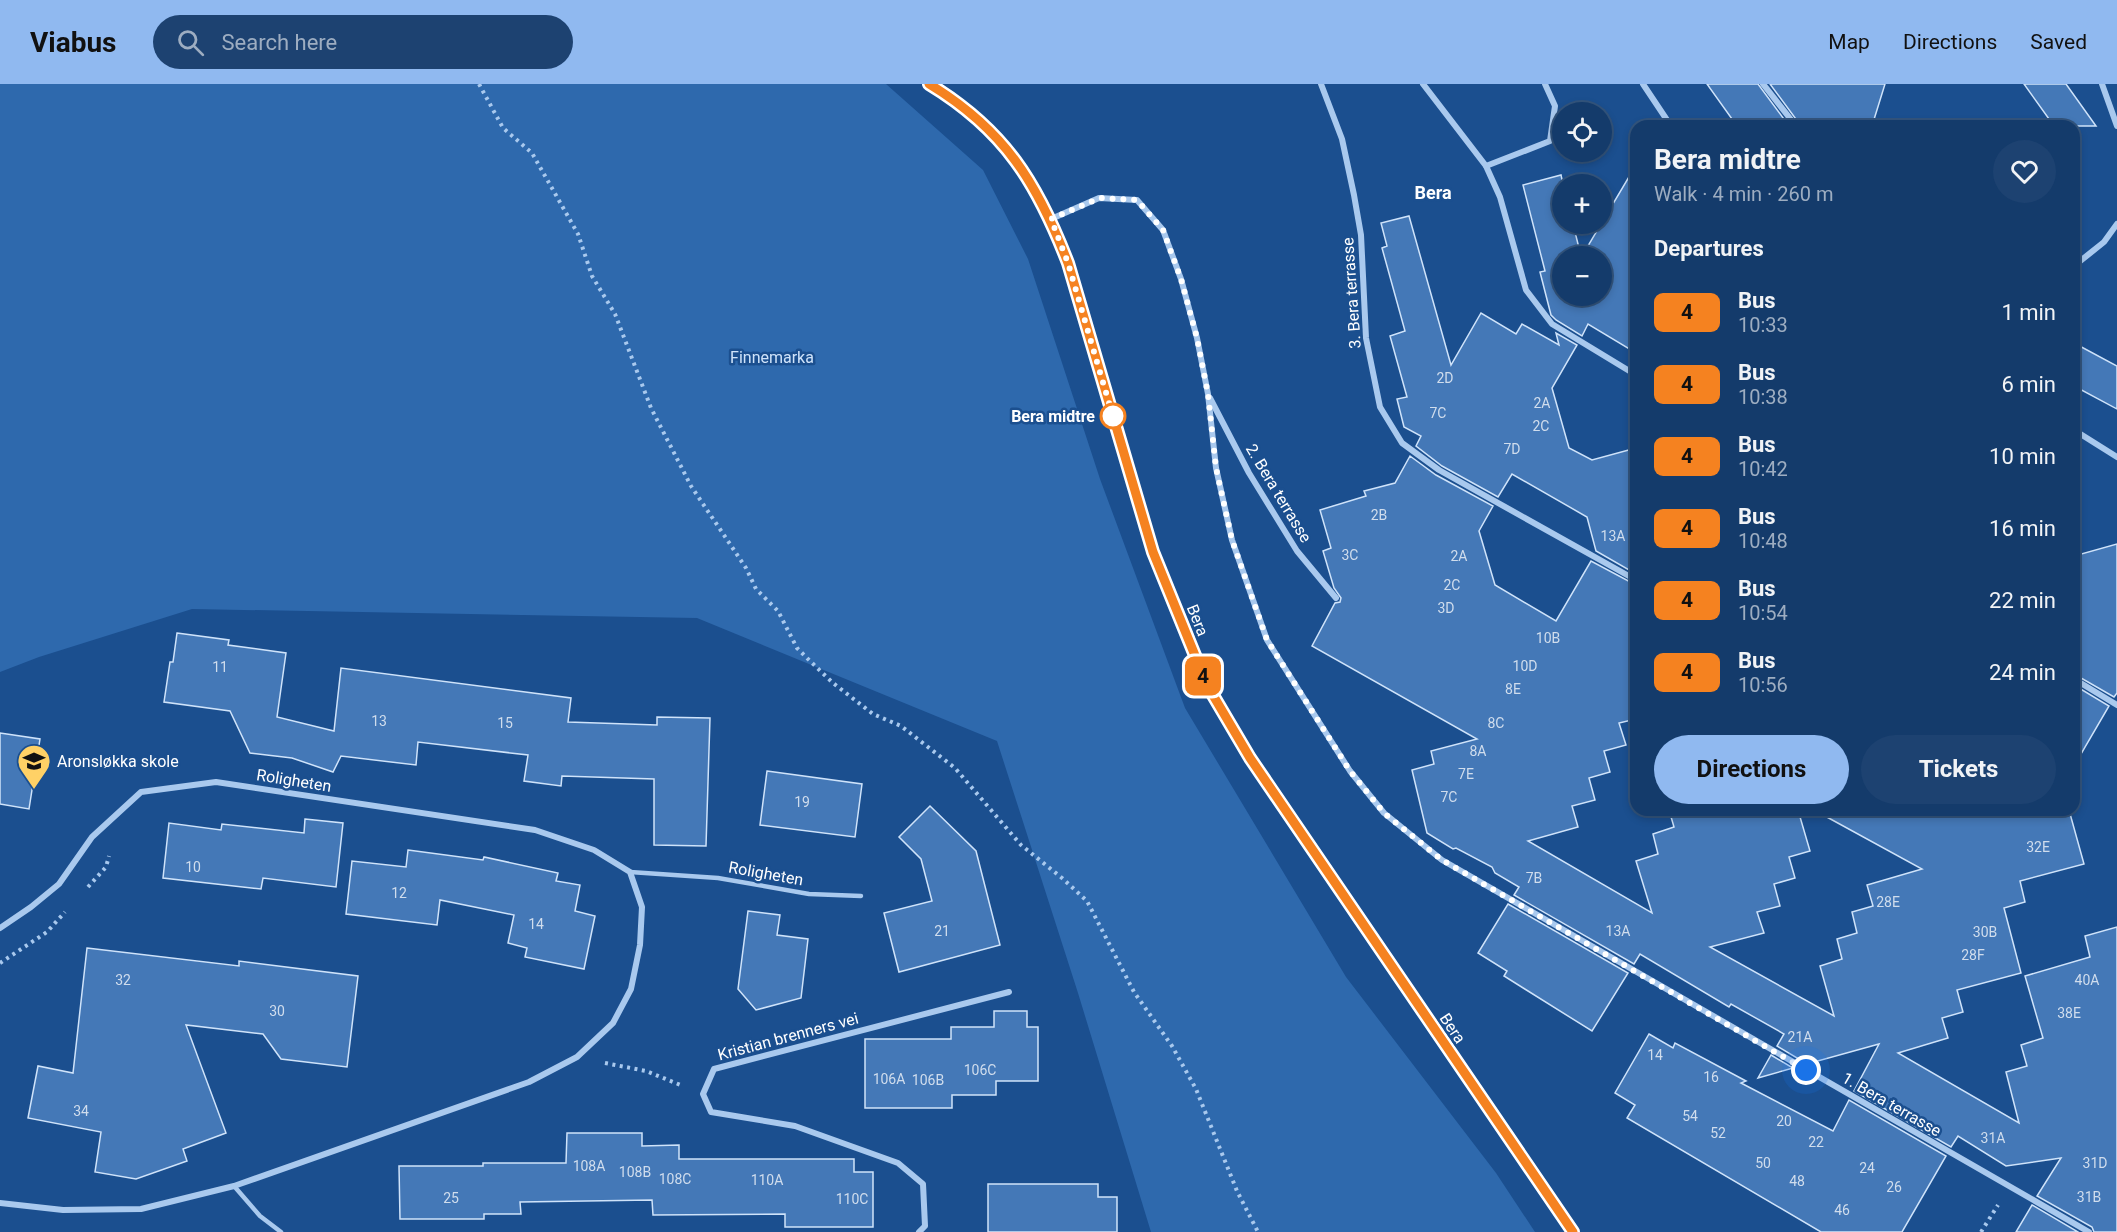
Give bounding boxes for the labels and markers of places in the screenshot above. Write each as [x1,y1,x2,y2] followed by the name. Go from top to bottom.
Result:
[1100,403,1126,429] marker: Bera midtre
[1011,407,1095,426] place label: Bera midtre
[16,743,52,790] school or university icon: Aronsløkka skole
[57,752,179,771] place label: Aronsløkka skole

